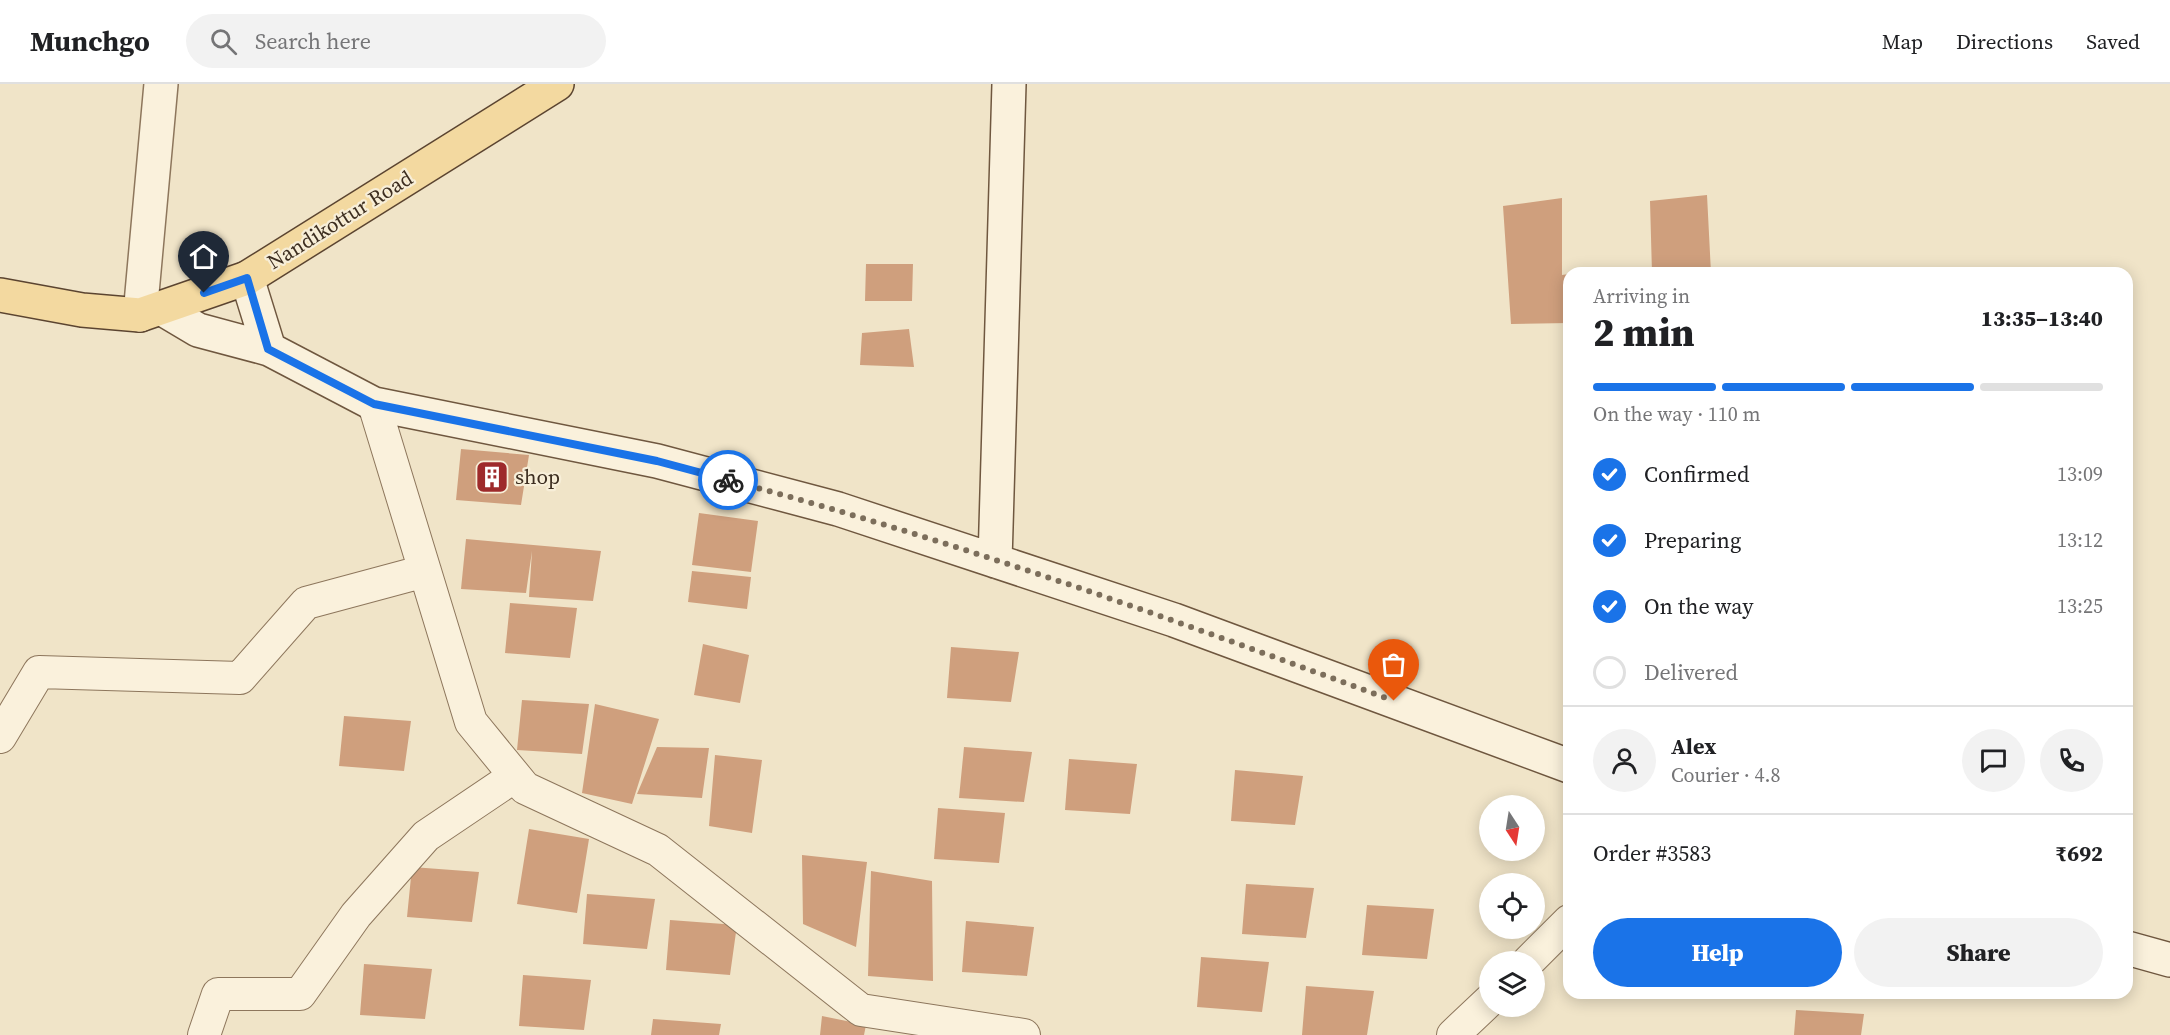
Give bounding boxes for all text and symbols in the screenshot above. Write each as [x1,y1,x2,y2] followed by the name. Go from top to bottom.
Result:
[186,14,606,68] search box
[30,22,150,60] text: Munchgo
[207,25,240,58] icon: search
[255,26,371,56] text: Search here
[1882,27,1923,56] text: Map
[1956,27,2053,56] text: Directions
[2086,27,2140,56] text: Saved
[261,163,418,276] street label: Nandikottur Road
[178,231,229,293] pin
[187,240,220,273] icon: home
[1593,282,1690,310] text: Arriving in
[1981,303,2103,333] text: 13:35–13:40
[1593,306,1695,359] text: 2 min
[1593,400,1760,428] text: On the way · 110 m
[698,450,758,510] courier
[1593,458,1626,491] icon: check
[474,459,510,495] building icon: shop
[1644,459,1749,489] text: Confirmed
[2057,460,2103,488] text: 13:09
[515,462,560,491] place label: shop
[712,464,745,497] icon: bike
[1593,524,1626,557] icon: check
[1644,525,1741,555] text: Preparing
[2057,526,2103,554] text: 13:12
[1593,590,1626,623] icon: check
[1644,591,1753,621] text: On the way
[2057,592,2103,620] text: 13:25
[1368,639,1419,701] pin
[1377,648,1410,681] icon: bag
[1644,657,1738,687] text: Delivered
[1593,729,1656,792] button: person
[1962,729,2025,792] button: chat
[2040,729,2103,792] button: phone
[1671,731,1716,761] text: Alex
[1671,761,1780,789] text: Courier · 4.8
[1479,795,1545,861] north arrow
[1479,795,1545,1017] map controls
[1593,838,1711,868] text: Order #3583
[2055,838,2103,868] text: ₹692
[1479,873,1545,939] button: locate
[1593,918,1842,987] button: Help
[1854,918,2103,987] button: Share
[1479,951,1545,1017] button: layers

